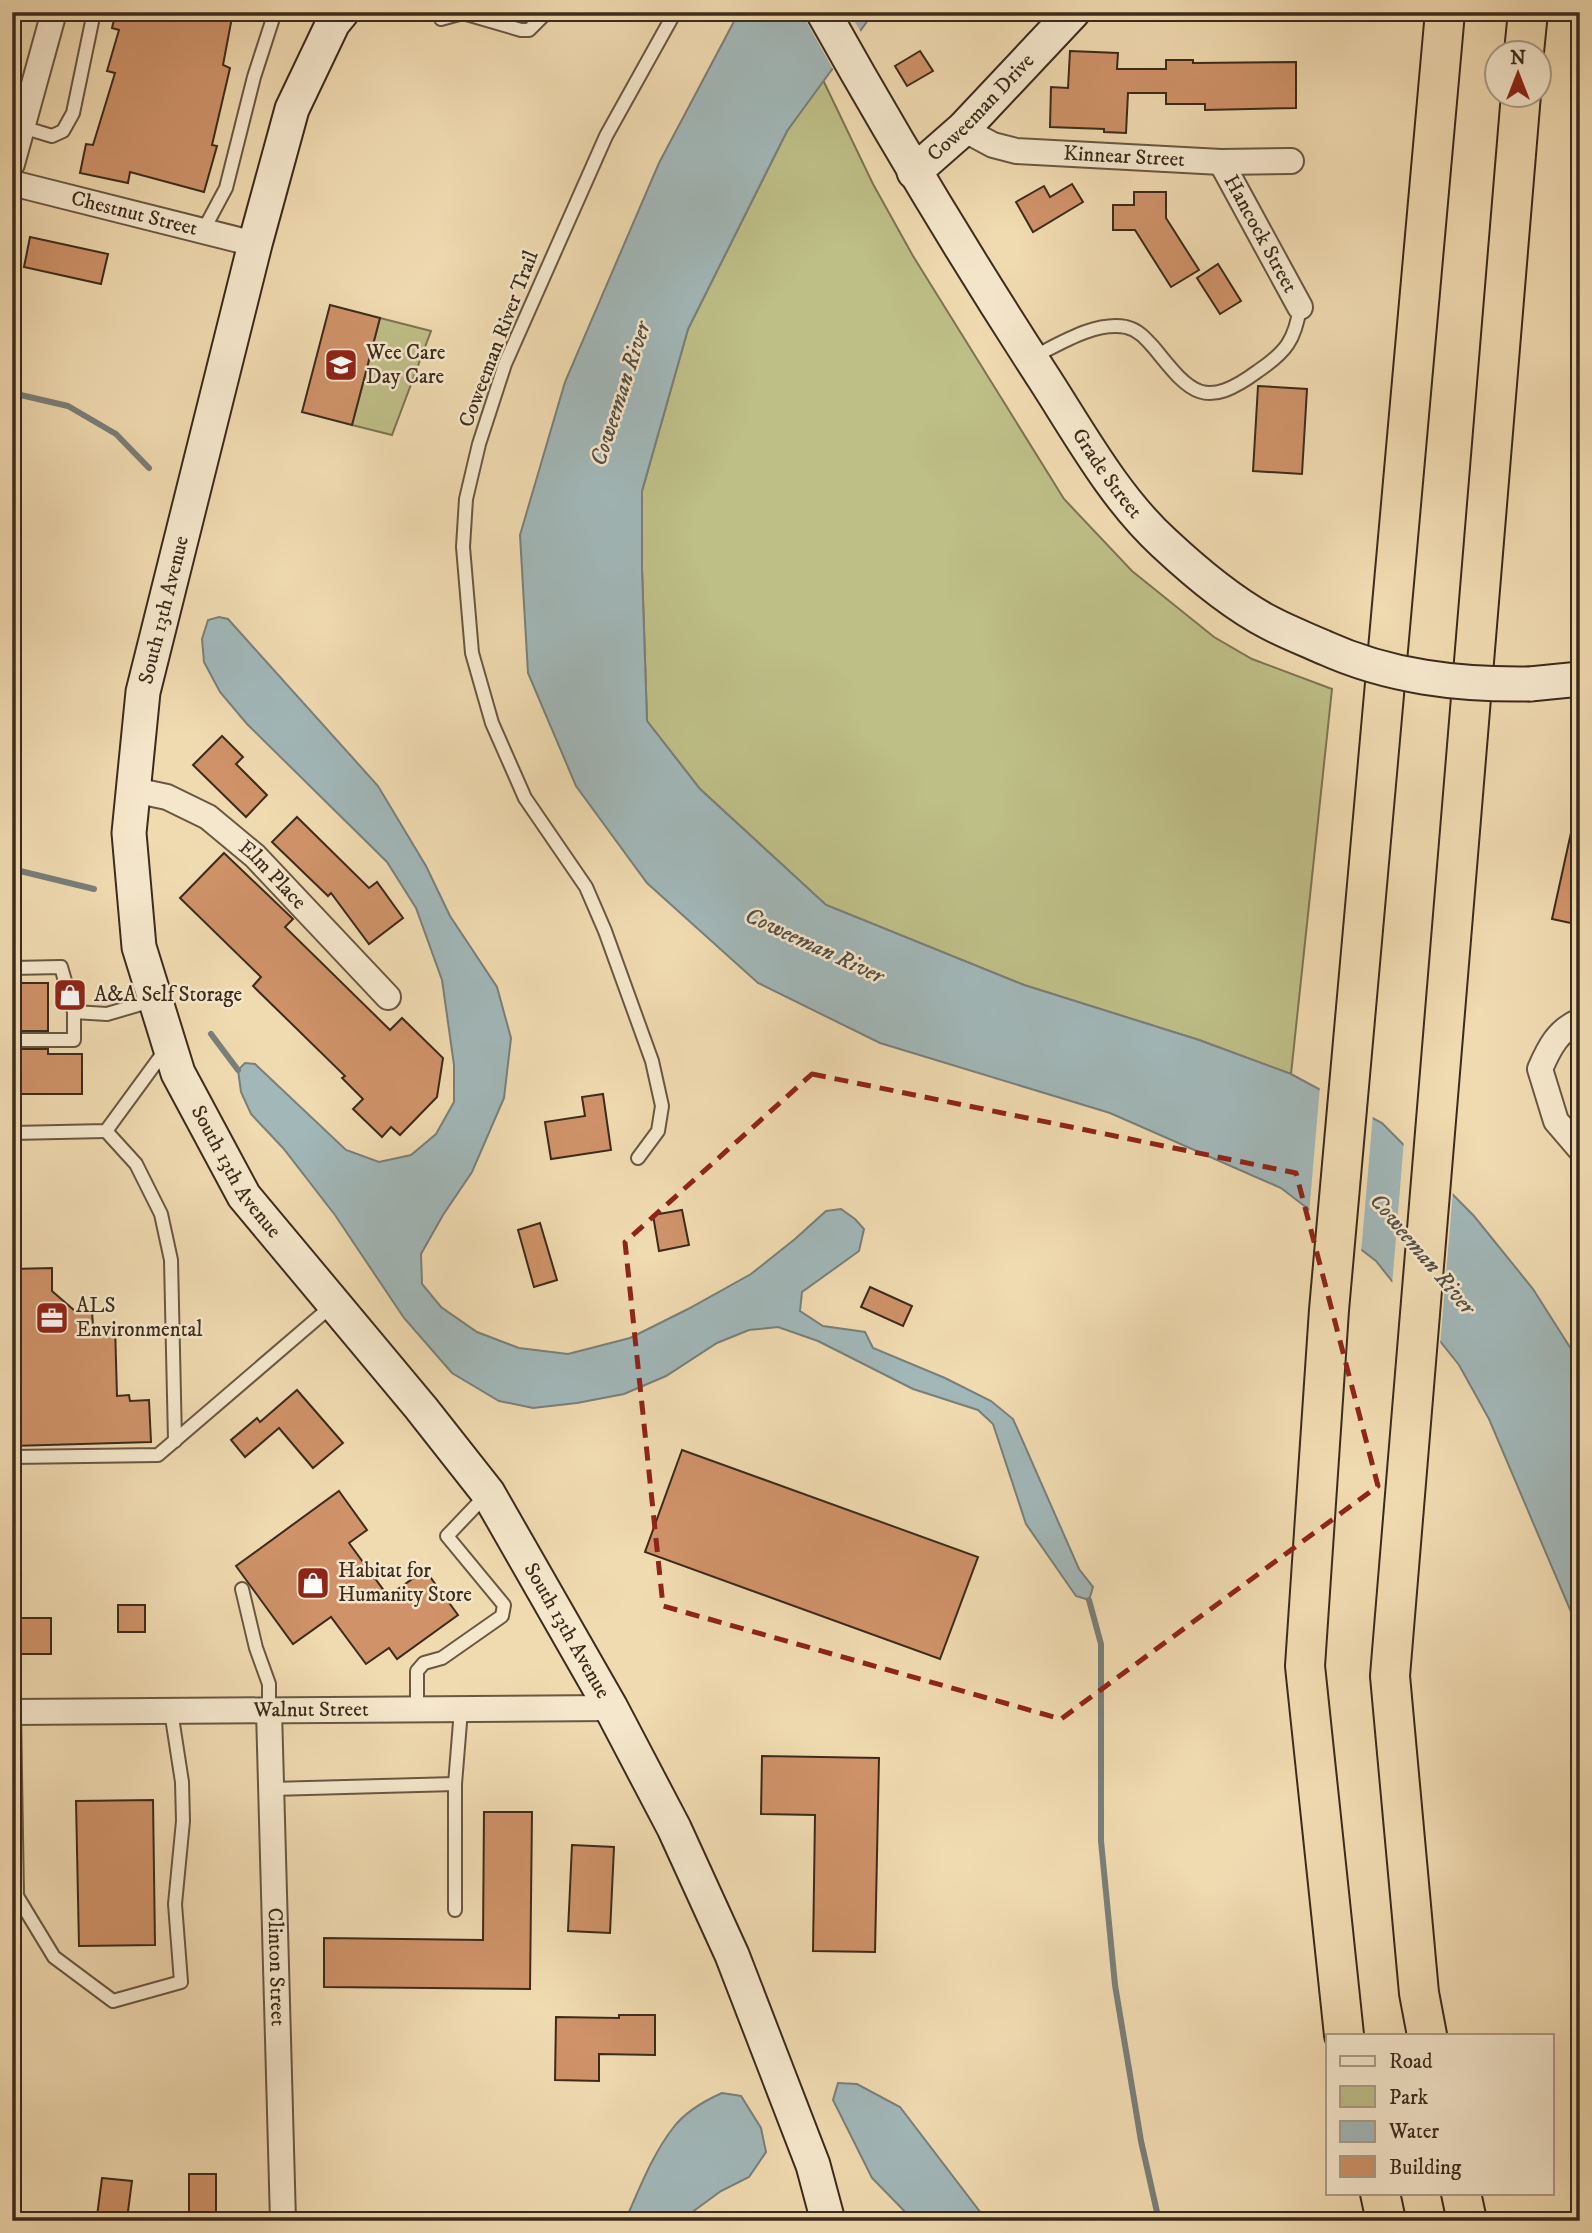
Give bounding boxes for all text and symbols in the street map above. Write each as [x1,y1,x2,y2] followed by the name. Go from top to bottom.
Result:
[1484,38,1554,108] north arrow
[1510,47,1526,70] text: N
[922,48,1040,167] street label: Coweeman Drive
[1063,141,1186,173] street label: Kinnear Street
[1218,171,1303,298] street label: Hancock Street
[68,185,200,242] street label: Chestnut Street
[453,246,545,431] street label: Coweeman River Trail
[584,316,659,470] water label: Coweeman River
[365,340,446,390] place label: Wee Care Day Care
[322,346,360,384] school or university icon: Wee Care Day Care
[1066,424,1148,524] street label: Grade Street
[133,533,195,687] street label: South 13th Avenue
[233,835,312,915] street label: Elm Place
[740,901,890,992] water label: Coweeman River
[51,976,89,1014] shop icon: A&A Self Storage
[94,982,242,1008] place label: A&A Self Storage
[185,1101,287,1244] street label: South 13th Avenue
[1363,1187,1482,1322] water label: Coweeman River
[76,1293,203,1343] place label: ALS Environmental
[33,1299,71,1337] office icon: ALS Environmental
[338,1558,472,1608] place label: Habitat for Humanity Store
[518,1558,616,1703] street label: South 13th Avenue
[294,1564,332,1602] shop icon: Habitat for Humanity Store
[252,1697,369,1723] street label: Walnut Street
[261,1907,291,2027] street label: Clinton Street
[1326,2034,1554,2194] legend
[1389,2049,1433,2075] text: Road
[1389,2085,1429,2111] text: Park
[1388,2119,1439,2145] text: Water
[1389,2155,1462,2181] text: Building

